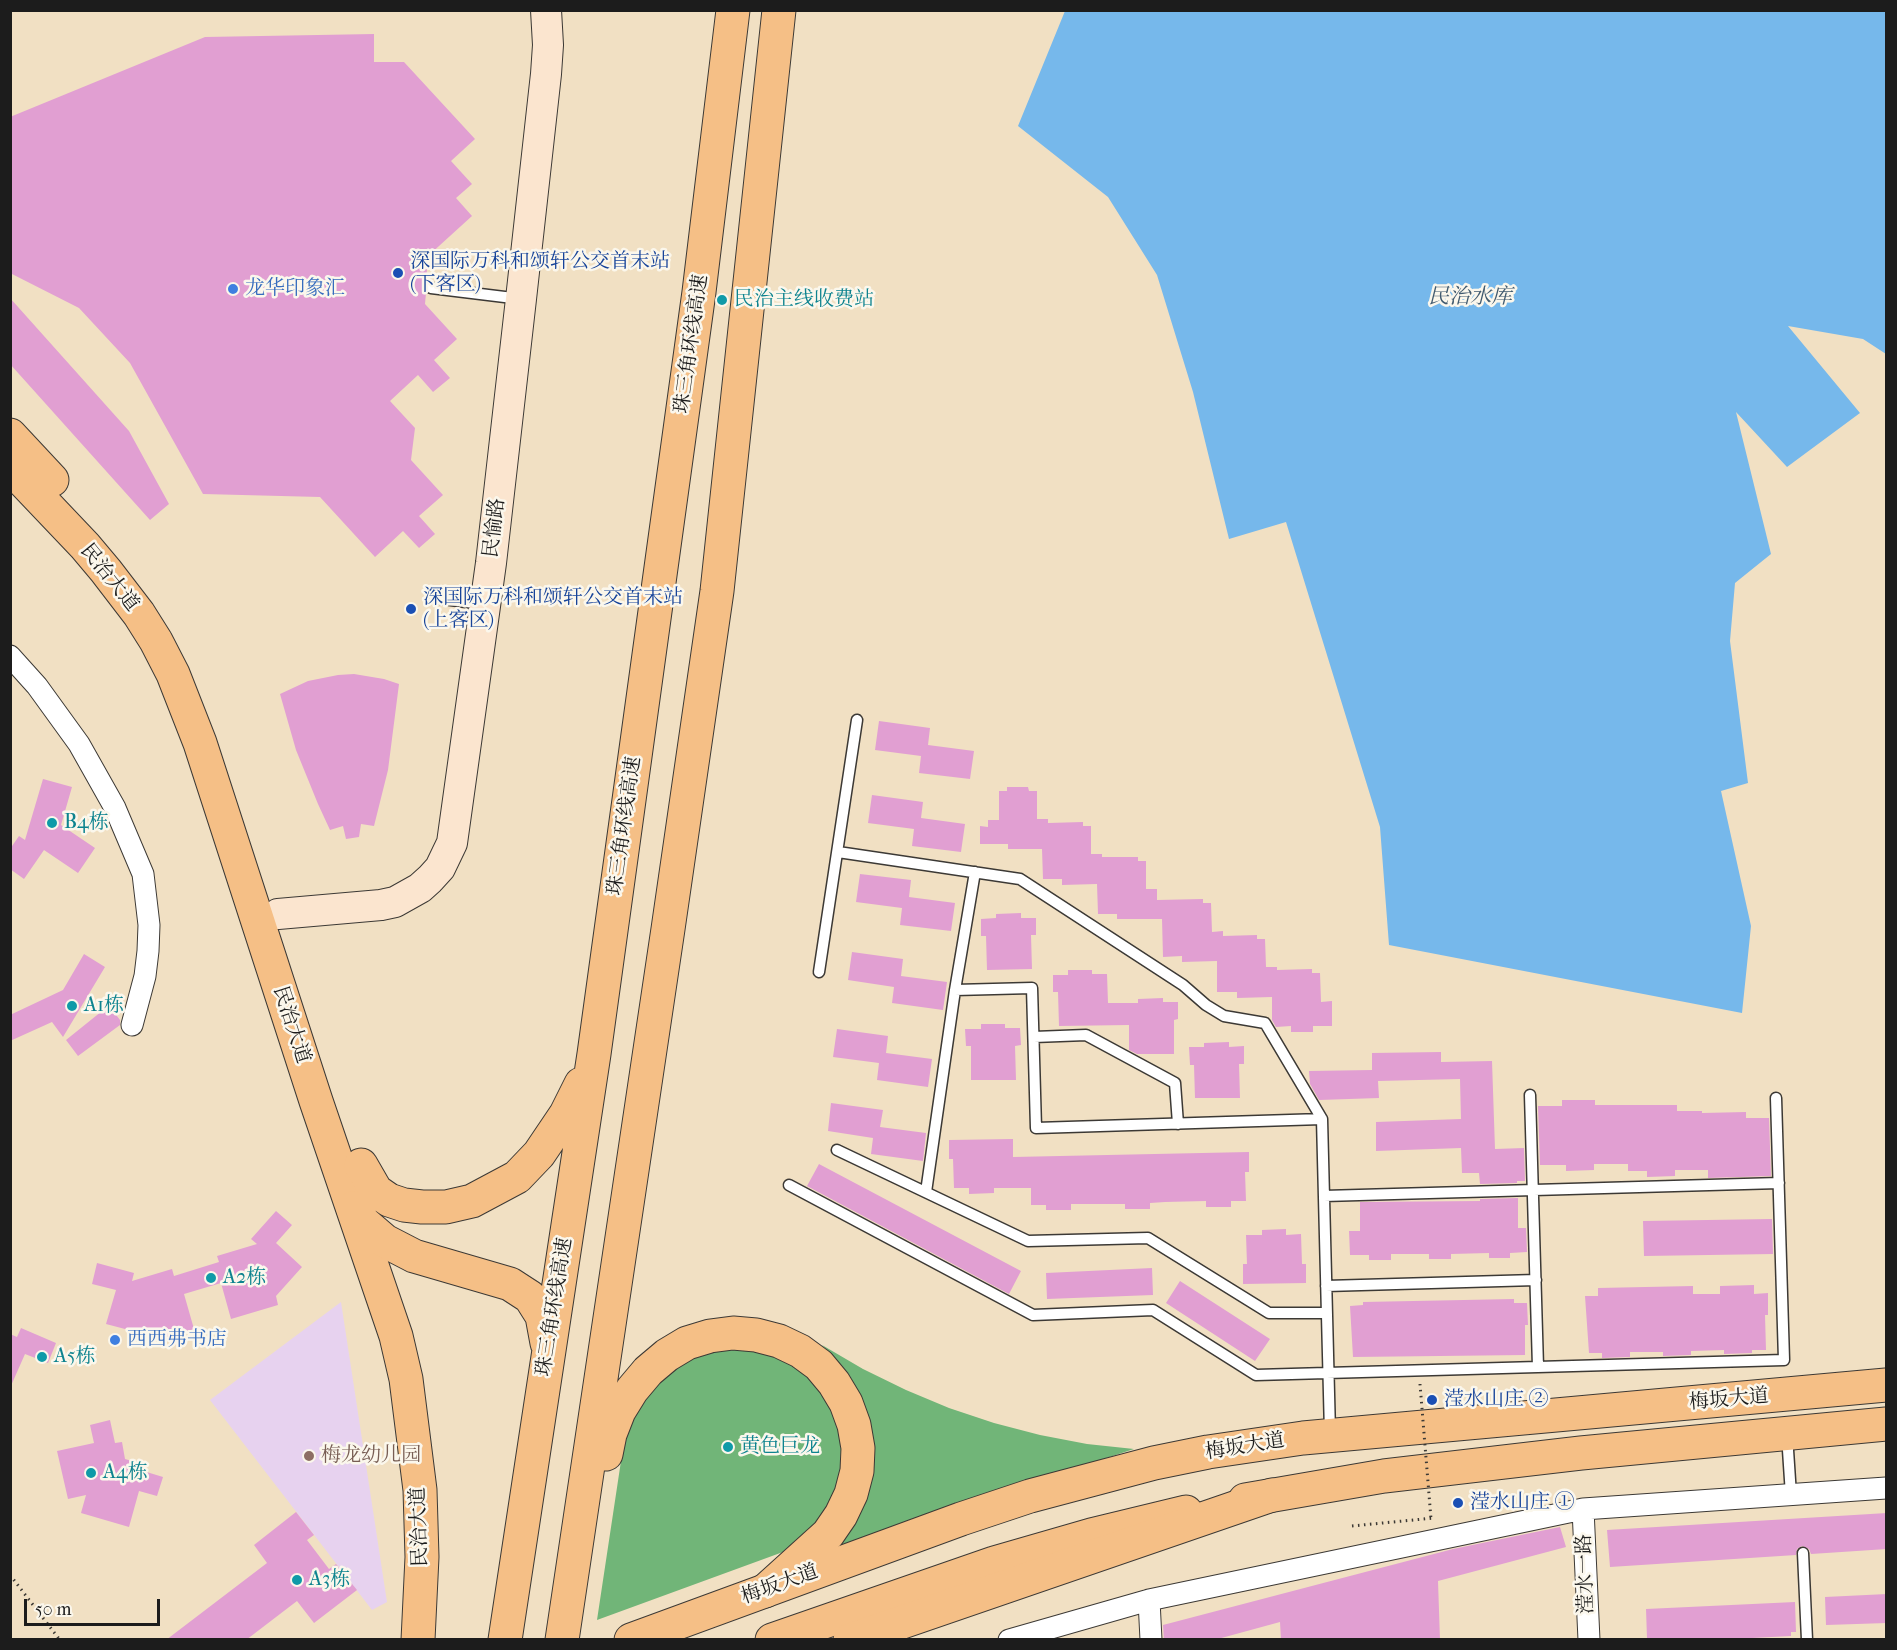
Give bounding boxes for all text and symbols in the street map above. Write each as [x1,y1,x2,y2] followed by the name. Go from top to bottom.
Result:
[410,250,670,297] place label: 深国际万科和颂轩公交首末站 (下客区)
[391,266,405,280] marker: 深国际万科和颂轩公交首末站 (下客区)
[670,273,714,415] street label: 珠三角环线高速
[245,277,345,301] place label: 龙华印象汇
[226,282,240,296] marker: 龙华印象汇
[1428,285,1512,311] water label: 民治水库
[734,288,874,312] place label: 民治主线收费站
[715,293,729,307] marker: 民治主线收费站
[479,497,511,559] street label: 民愉路
[75,539,143,617] street label: 民治大道
[423,586,683,633] place label: 深国际万科和颂轩公交首末站 (上客区)
[404,602,418,616] marker: 深国际万科和颂轩公交首末站 (上客区)
[603,755,647,897] street label: 珠三角环线高速
[64,811,109,835] place label: B4栋
[45,816,59,830] marker: B4栋
[267,983,315,1067] street label: 民治大道
[84,994,124,1018] place label: A1栋
[65,999,79,1013] marker: A1栋
[532,1236,578,1378] street label: 珠三角环线高速
[223,1266,266,1290] place label: A2栋
[204,1271,218,1285] marker: A2栋
[127,1328,227,1352] place label: 西西弗书店
[108,1333,122,1347] marker: 西西弗书店
[54,1345,96,1369] place label: A5栋
[35,1350,49,1364] marker: A5栋
[1688,1385,1770,1415] street label: 梅坂大道
[1444,1388,1548,1412] place label: 滢水山庄 ②
[1425,1393,1439,1407] marker: 滢水山庄 ②
[1204,1429,1286,1465] street label: 梅坂大道
[740,1435,820,1459] place label: 黄色巨龙
[721,1440,735,1454] marker: 黄色巨龙
[321,1444,421,1468] place label: 梅龙幼儿园
[302,1449,316,1463] marker: 梅龙幼儿园
[103,1461,148,1485] place label: A4栋
[84,1466,98,1480] marker: A4栋
[407,1487,433,1567] street label: 民治大道
[1470,1491,1574,1515] place label: 滢水山庄 ①
[1451,1496,1465,1510] marker: 滢水山庄 ①
[1573,1534,1599,1614] street label: 滢水一路
[738,1560,822,1610] street label: 梅坂大道
[309,1568,350,1592] place label: A3栋
[290,1573,304,1587] marker: A3栋
[27,1587,164,1625] scale bar
[35,1599,71,1620] text: 50 m

